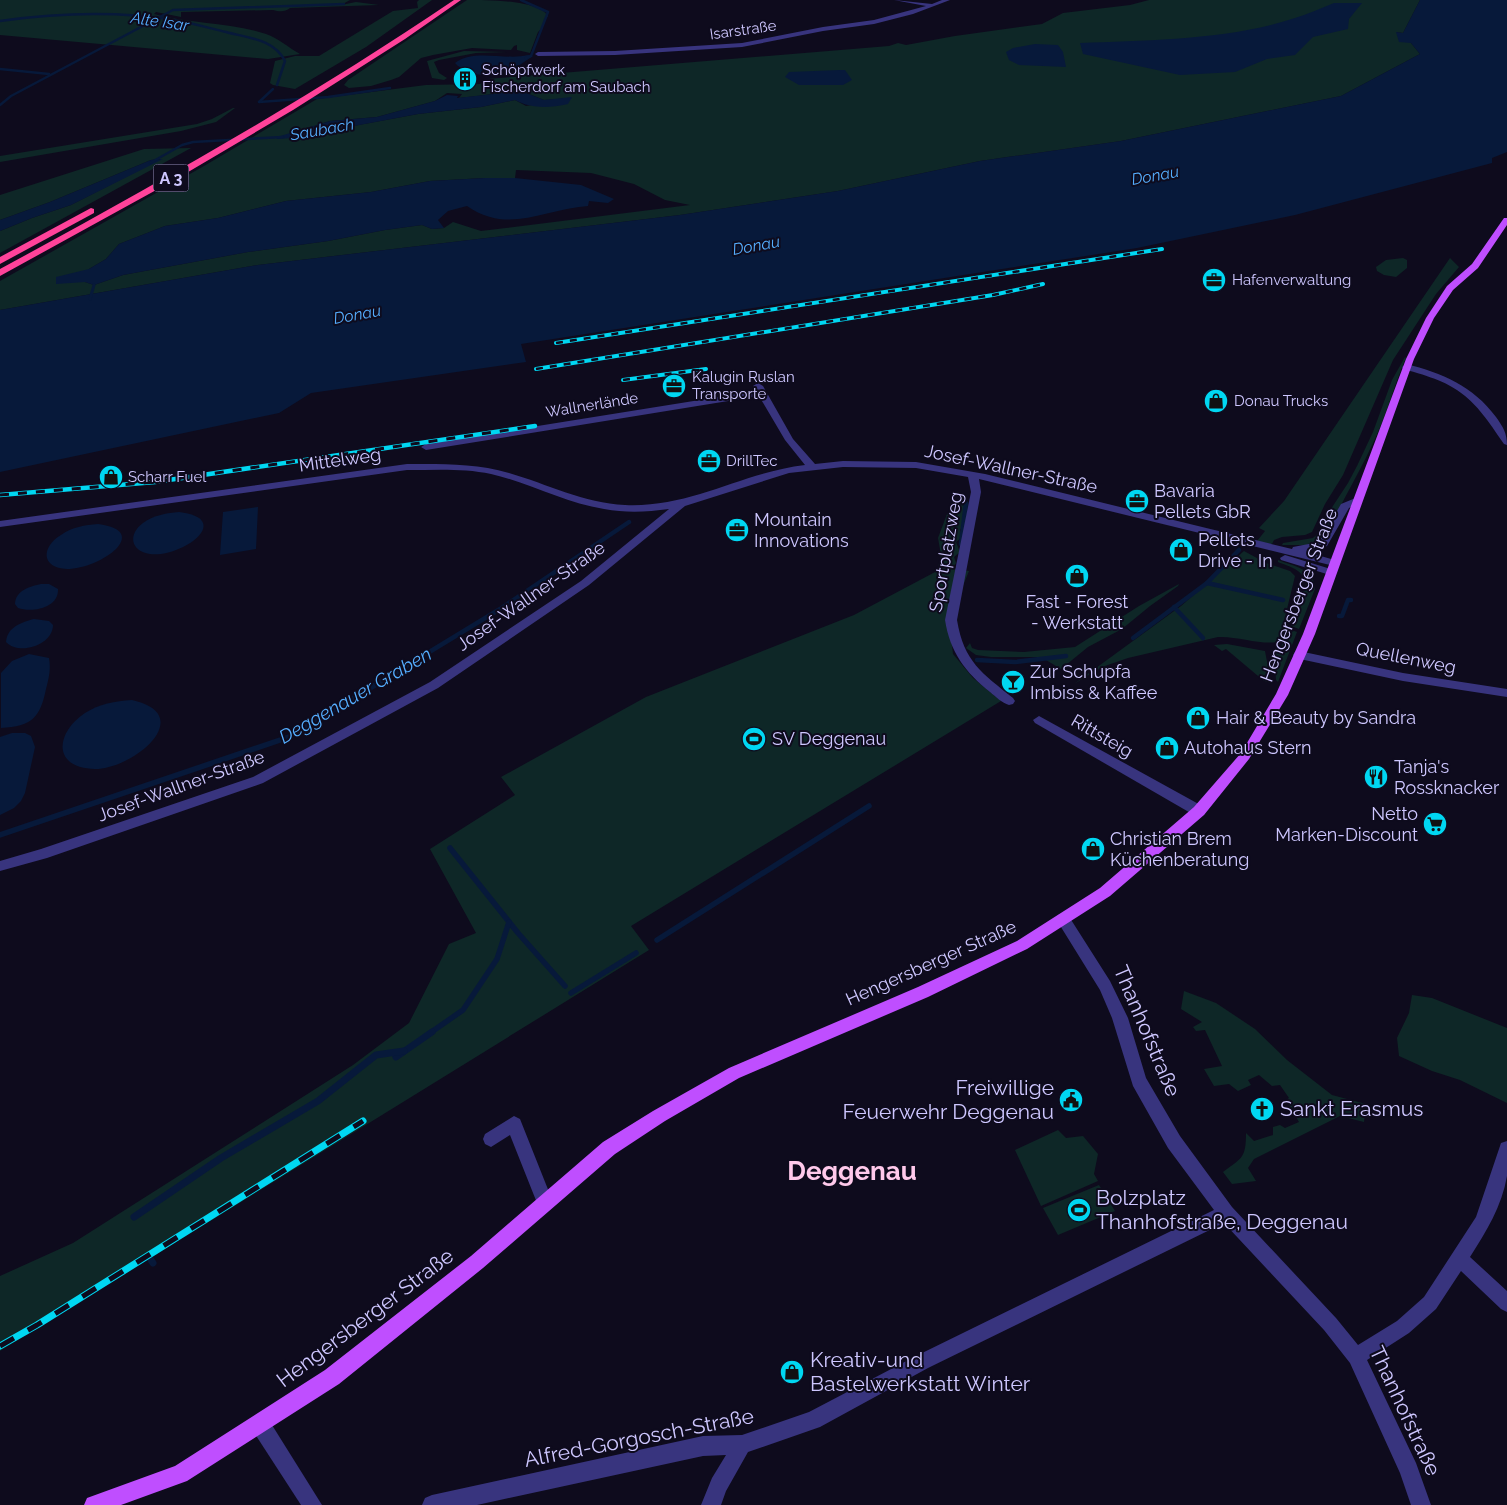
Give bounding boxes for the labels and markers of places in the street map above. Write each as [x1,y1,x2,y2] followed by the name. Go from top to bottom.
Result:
[482,61,651,96] place label: Schöpfwerk Fischerdorf am Saubach
[452,66,478,92] building icon: Schöpfwerk Fischerdorf am Saubach
[1201,267,1227,293] office icon: Hafenverwaltung
[1232,271,1351,289] place label: Hafenverwaltung
[692,368,795,403] place label: Kalugin Ruslan Transporte
[661,373,687,399] office icon: Kalugin Ruslan Transporte
[1203,388,1229,414] shop icon: Donau Trucks
[1234,392,1328,410] place label: Donau Trucks
[696,448,722,474] office icon: DrillTec
[726,452,778,470] place label: DrillTec
[98,464,124,490] shop icon: Scharr Fuel
[128,468,207,486] place label: Scharr Fuel
[1154,480,1251,522] place label: Bavaria Pellets GbR
[1124,488,1150,514] office icon: Bavaria Pellets GbR
[754,509,849,551] place label: Mountain Innovations
[724,517,750,543] office icon: Mountain Innovations
[1198,529,1273,571] place label: Pellets Drive - In
[1168,537,1194,563] shop icon: Pellets Drive - In
[1064,563,1090,589] shop icon: Fast - Forest - Werkstatt
[1026,591,1128,633] place label: Fast - Forest - Werkstatt
[1030,661,1158,703] place label: Zur Schupfa Imbiss & Kaffee
[1000,669,1026,695] bar icon: Zur Schupfa Imbiss & Kaffee
[1185,705,1211,731] shop icon: Hair & Beauty by Sandra
[1216,707,1416,728] place label: Hair & Beauty by Sandra
[741,726,767,752] sports icon: SV Deggenau
[772,728,886,749] place label: SV Deggenau
[1154,735,1180,761] shop icon: Autohaus Stern
[1184,737,1312,758] place label: Autohaus Stern
[1394,756,1500,798] place label: Tanja's Rossknacker
[1363,764,1389,790] restaurant icon: Tanja's Rossknacker
[1275,803,1418,845] place label: Netto Marken-Discount
[1422,811,1448,837] supermarket icon: Netto Marken-Discount
[1110,828,1249,870] place label: Christian Brem Küchenberatung
[1080,836,1106,862] shop icon: Christian Brem Küchenberatung
[843,1075,1054,1124] place label: Freiwillige Feuerwehr Deggenau
[1058,1087,1084,1113] public building icon: Freiwillige Feuerwehr Deggenau
[1249,1096,1275,1122] church icon: Sankt Erasmus
[1280,1096,1423,1121] place label: Sankt Erasmus
[1096,1185,1348,1234] place label: Bolzplatz Thanhofstraße, Deggenau
[1066,1197,1092,1223] sports icon: Bolzplatz Thanhofstraße, Deggenau
[810,1347,1031,1396] place label: Kreativ-und Bastelwerkstatt Winter
[779,1359,805,1385] shop icon: Kreativ-und Bastelwerkstatt Winter

